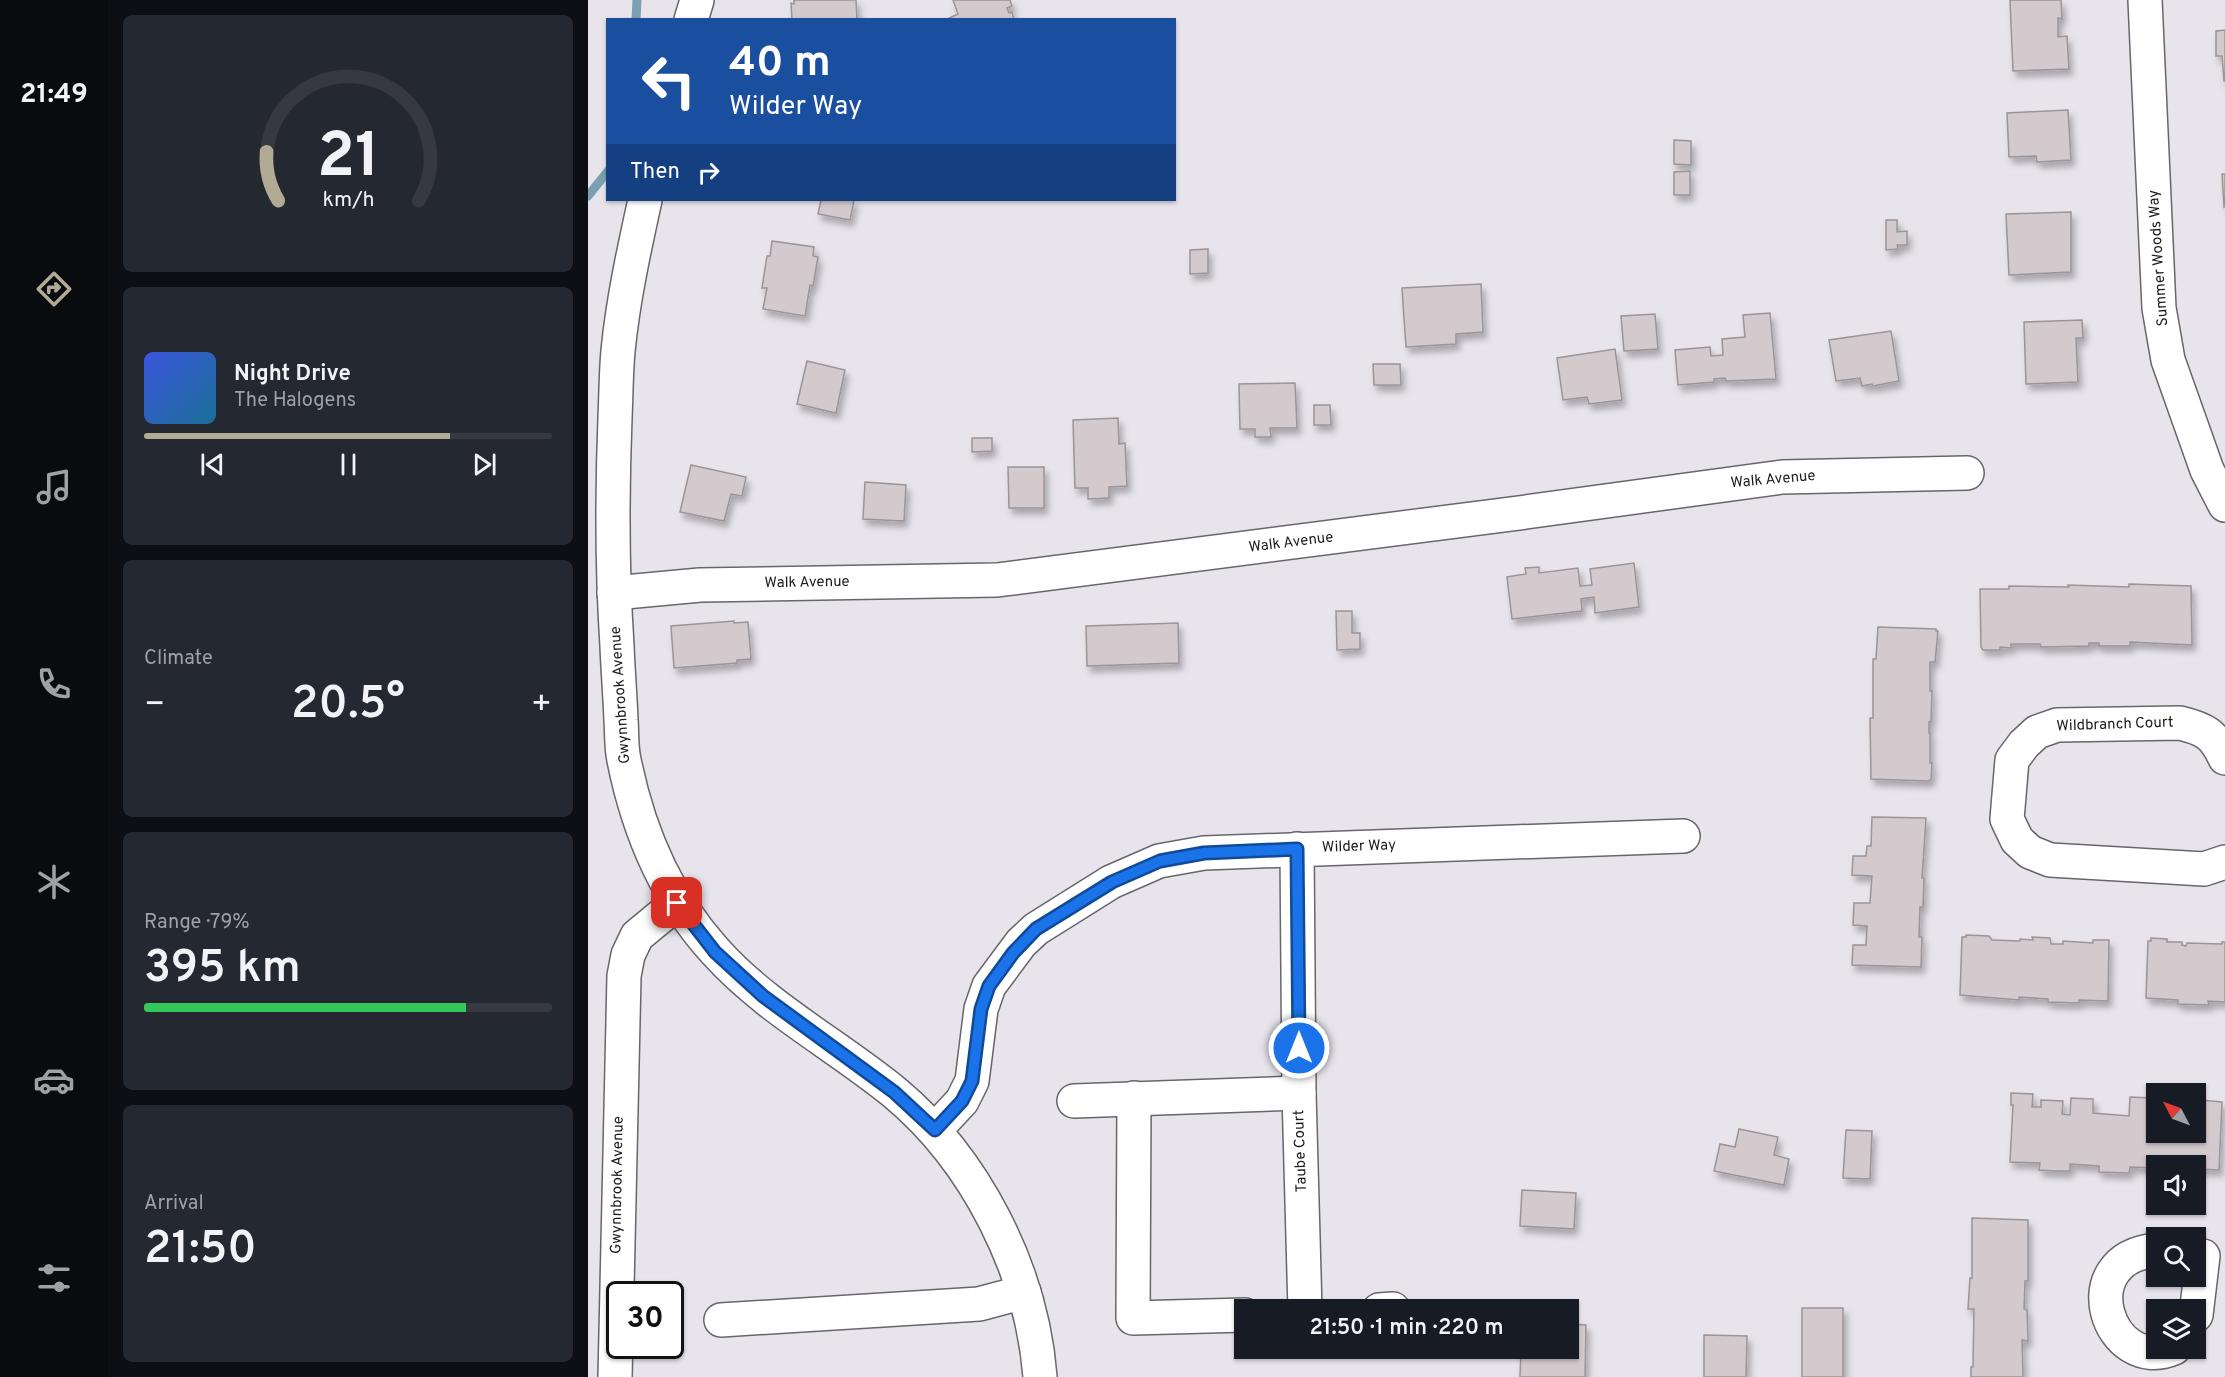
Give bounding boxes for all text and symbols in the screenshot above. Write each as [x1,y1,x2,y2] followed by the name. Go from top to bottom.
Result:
[729,38,831,91] text: 40 m
[630,42,708,120] icon: left
[20,78,88,112] text: 21:49
[729,90,862,124] text: Wilder Way
[316,120,380,199] text: 21
[692,156,725,189] icon: right
[630,159,680,186] text: Then
[322,187,374,214] text: km/h
[2145,189,2173,327] street label: Summer Woods Way
[33,268,75,310] icon: directions
[234,361,351,388] text: Night Drive
[234,388,356,414] text: The Halogens
[196,448,229,481] icon: previous
[332,448,365,481] icon: pause
[468,448,501,481] icon: next
[33,466,75,508] icon: music
[1730,467,1816,493] street label: Walk Avenue
[1248,528,1334,558] street label: Walk Avenue
[764,573,850,593] street label: Walk Avenue
[607,626,635,764] street label: Gwynnbrook Avenue
[144,646,213,672] text: Climate
[33,663,75,705] icon: phone
[291,677,405,734] text: 20.5°
[144,685,165,727] text: −
[531,685,552,727] text: +
[2056,713,2174,737] street label: Wildbranch Court
[1322,836,1396,858] street label: Wilder Way
[33,861,75,903] icon: climate
[651,877,702,928] pin
[660,886,693,919] icon: arrive
[144,910,250,936] text: Range · 79%
[144,941,301,998] text: 395 km
[1267,1016,1331,1080] position arrow
[33,1059,75,1101] icon: car
[2146,1083,2206,1143] north arrow
[2146,1083,2206,1359] map controls
[1290,1109,1312,1193] street label: Taube Court
[607,1116,629,1254] street label: Gwynnbrook Avenue
[2146,1155,2206,1215] button: sound
[144,1191,204,1217] text: Arrival
[144,1222,257,1279] text: 21:50
[2146,1227,2206,1287] button: search
[33,1257,75,1299] icon: filters
[606,1281,684,1359] speed limit sign: 30
[2146,1299,2206,1359] button: layers
[1309,1315,1504,1342] text: 21:50 · 1 min · 220 m

